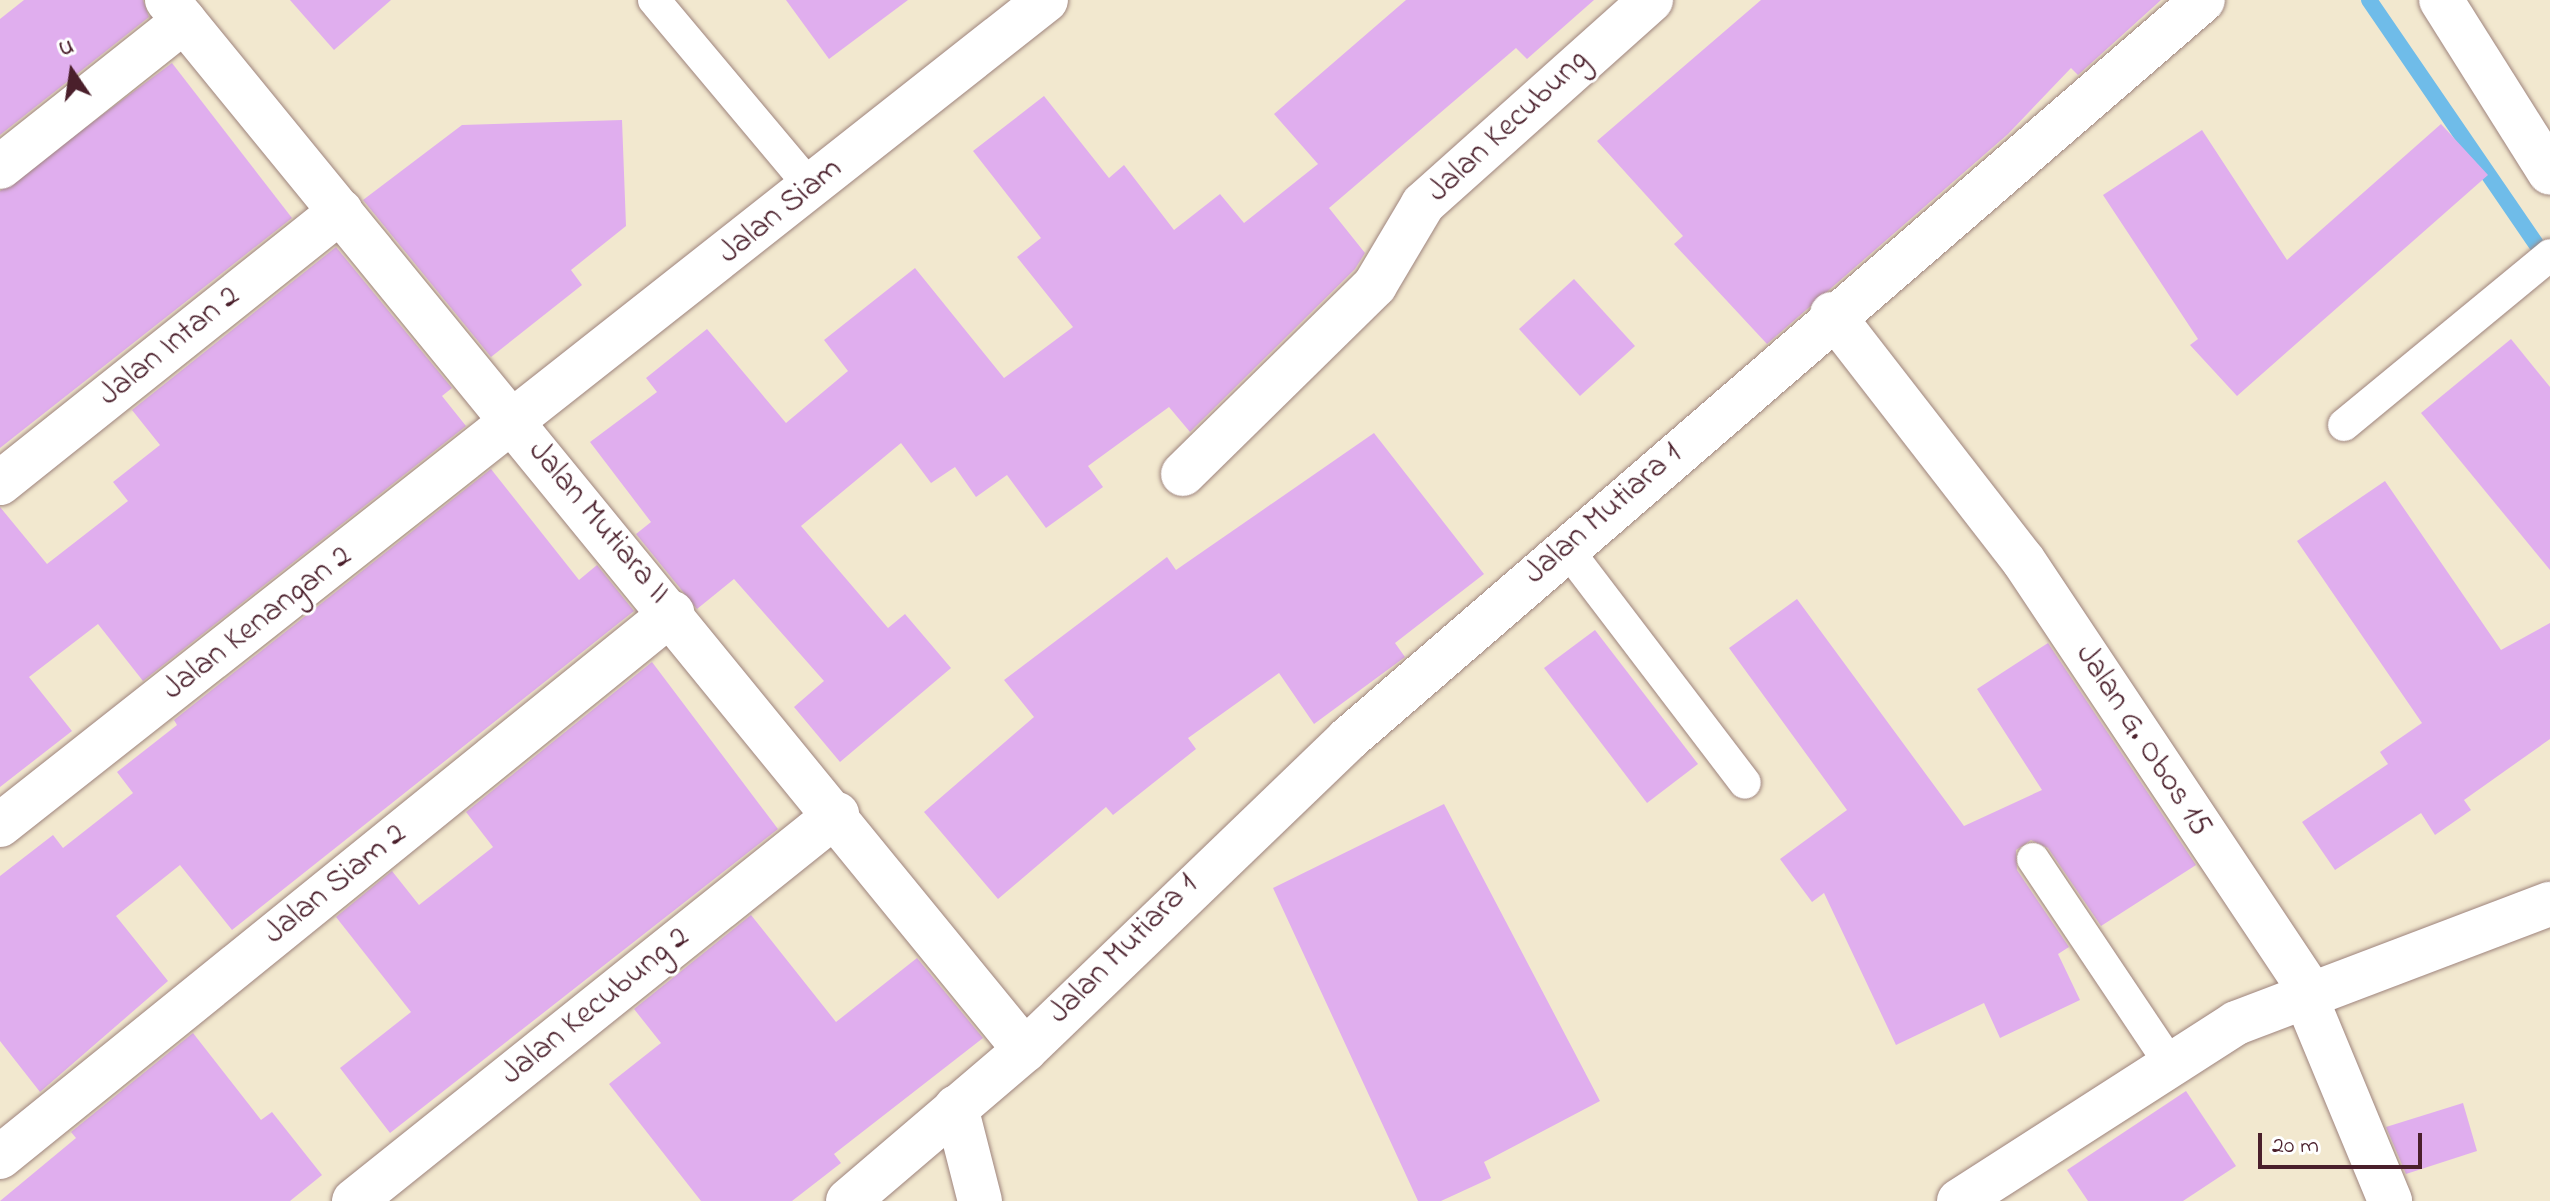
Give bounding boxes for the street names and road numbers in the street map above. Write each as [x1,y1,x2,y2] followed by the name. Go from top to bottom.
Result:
[1420,42,1598,212] street label: Jalan Kecubung
[712,151,850,273] street label: Jalan Siam
[92,278,248,416] street label: Jalan Intan 2
[519,434,677,612] street label: Jalan Mutiara II
[1517,436,1691,594] street label: Jalan Mutiara 1
[156,538,360,710] street label: Jalan Kenangan 2
[2066,638,2218,844] street label: Jalan G. Obos 15
[257,816,415,954] street label: Jalan Siam 2
[1041,867,1207,1033] street label: Jalan Mutiara 1
[494,919,698,1095] street label: Jalan Kecubung 2

